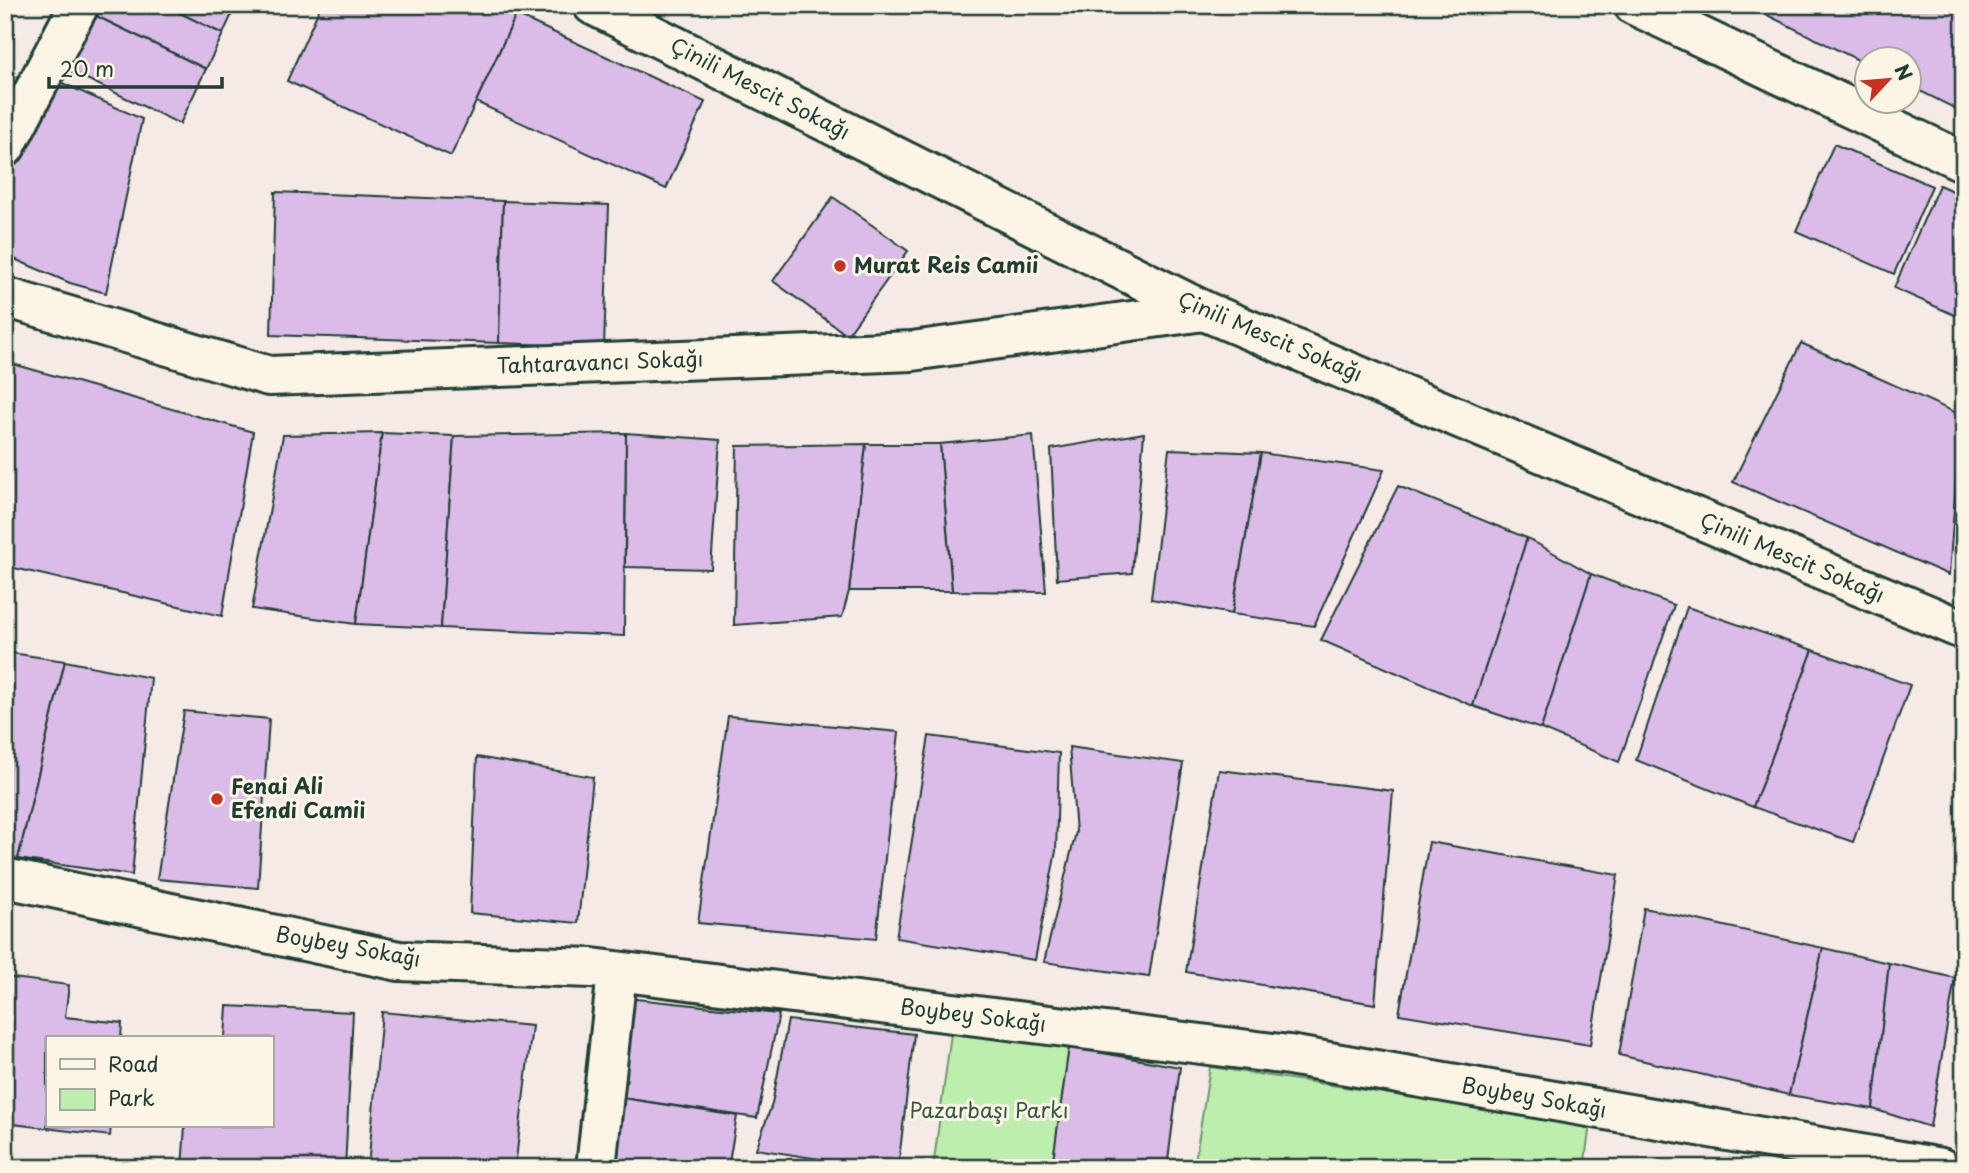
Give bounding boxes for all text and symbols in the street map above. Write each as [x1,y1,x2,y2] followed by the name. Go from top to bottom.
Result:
[665,28,856,146] street label: Çinili Mescit Sokağı
[49,46,222,90] scale bar
[1854,46,1924,116] north arrow
[60,52,114,84] text: 20 m
[1888,59,1920,85] text: N
[854,248,1038,280] place label: Murat Reis Camii
[832,258,848,274] marker: Murat Reis Camii
[1173,282,1368,389] street label: Çinili Mescit Sokağı
[496,341,704,381] street label: Tahtaravancı Sokağı
[1695,503,1890,610] street label: Çinili Mescit Sokağı
[231,769,365,825] place label: Fenai Ali Efendi Camii
[209,791,225,807] marker: Fenai Ali Efendi Camii
[273,917,423,974] street label: Boybey Sokağı
[898,989,1048,1039] street label: Boybey Sokağı
[46,1036,273,1128] legend
[108,1047,159,1079] text: Road
[1459,1068,1609,1125] street label: Boybey Sokağı
[108,1081,155,1113] text: Park
[909,1093,1069,1125] park label: Pazarbaşı Parkı

